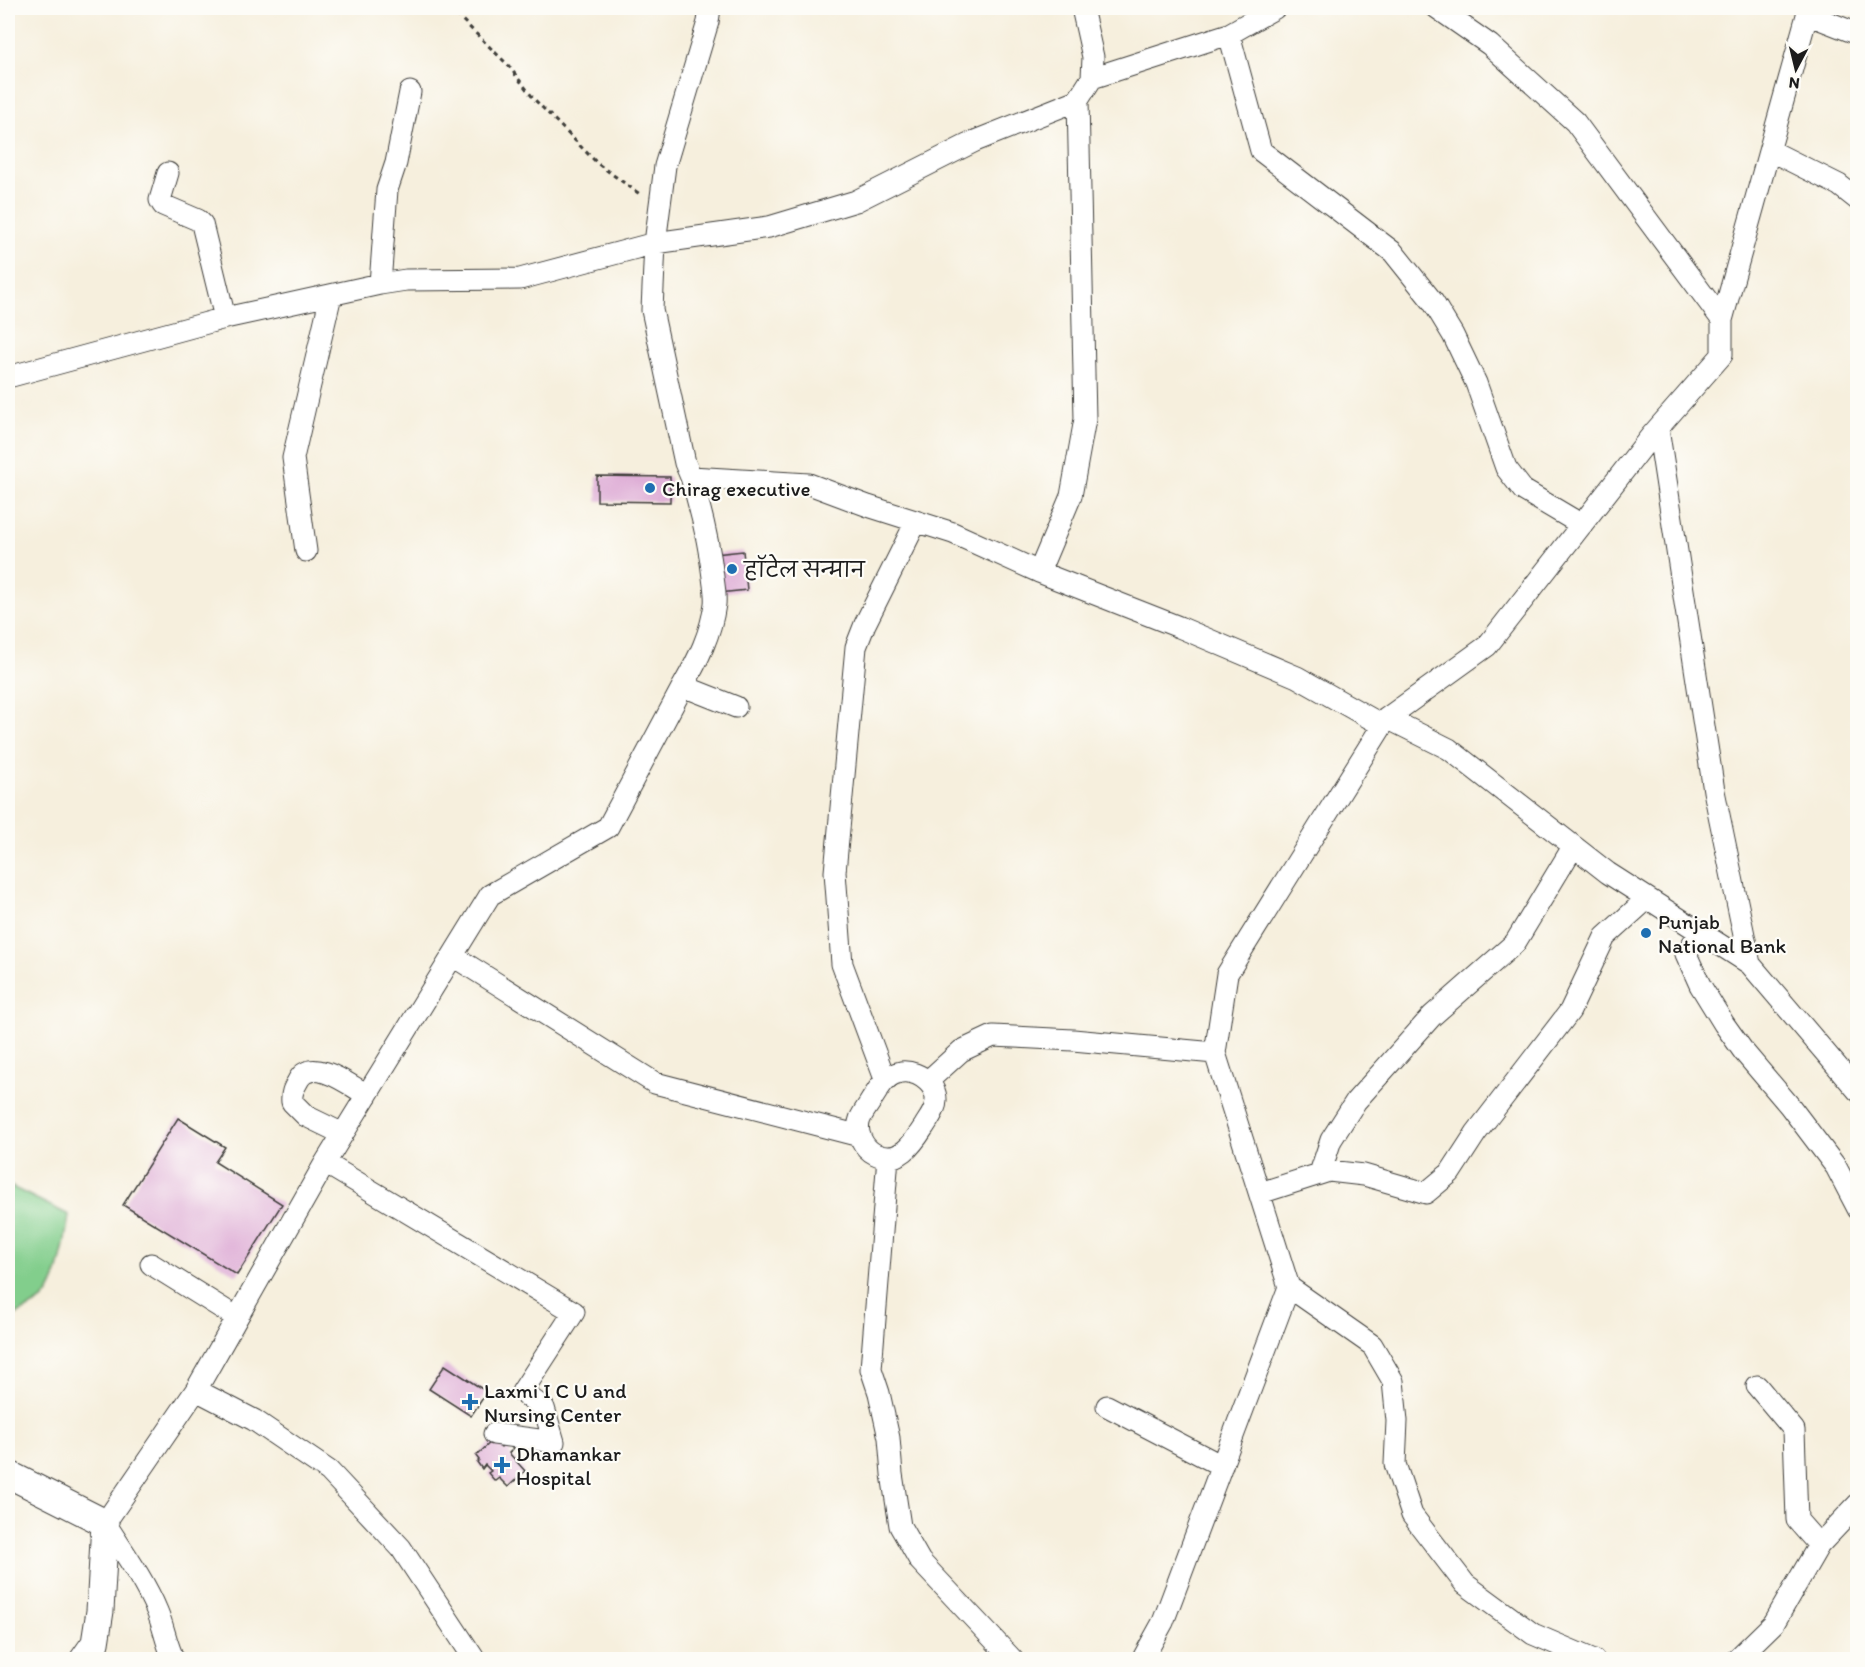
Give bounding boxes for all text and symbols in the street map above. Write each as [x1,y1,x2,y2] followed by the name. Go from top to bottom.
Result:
[1766,39,1826,99] north arrow
[1788,73,1801,93] text: N
[662,476,810,501] place label: Chirag executive
[643,481,657,495] marker: Chirag executive
[743,554,866,582] place label: हॉटेल सन्मान
[725,562,739,576] marker: हॉटेल सन्मान
[1658,909,1787,958] place label: Punjab National Bank
[1639,926,1653,940] marker: Punjab National Bank
[484,1378,626,1427] place label: Laxmi I C U and Nursing Center
[461,1393,479,1411] marker: Laxmi I C U and Nursing Center
[516,1441,621,1490] place label: Dhamankar Hospital
[493,1456,511,1474] marker: Dhamankar Hospital

